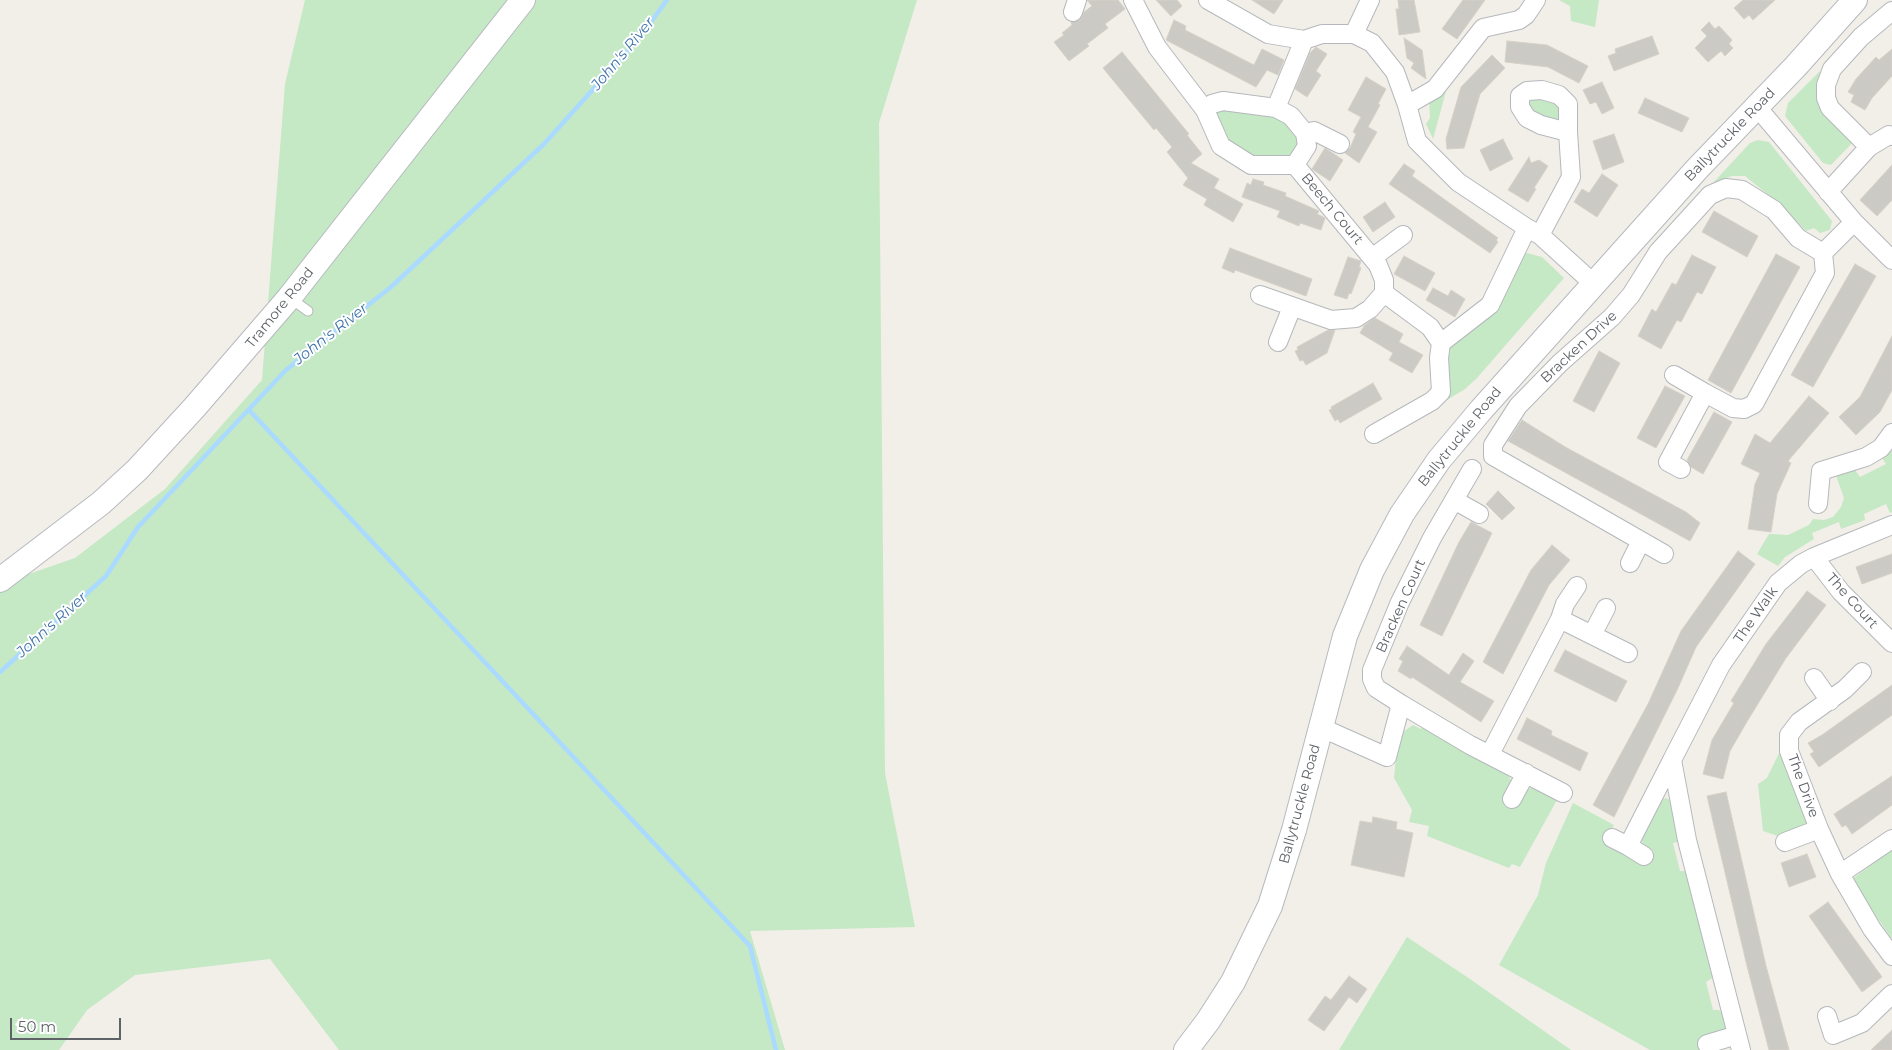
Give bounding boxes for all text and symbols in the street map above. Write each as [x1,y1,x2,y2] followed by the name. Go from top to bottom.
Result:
[587,14,659,94] water label: John's River
[1681,85,1779,185] street label: Ballytruckle Road
[1297,170,1367,248] street label: Beech Court
[242,264,318,352] street label: Tramore Road
[290,299,372,369] water label: John's River
[1537,307,1621,387] street label: Bracken Drive
[1415,384,1505,490] street label: Ballytruckle Road
[1373,557,1429,655] street label: Bracken Court
[1823,570,1881,632] street label: The Court
[1731,584,1781,646] street label: The Walk
[13,588,91,662] water label: John's River
[1276,742,1324,866] street label: Ballytruckle Road
[1784,752,1822,820] street label: The Drive
[12,1008,124,1040] scale bar
[18,1017,56,1036] text: 50 m

